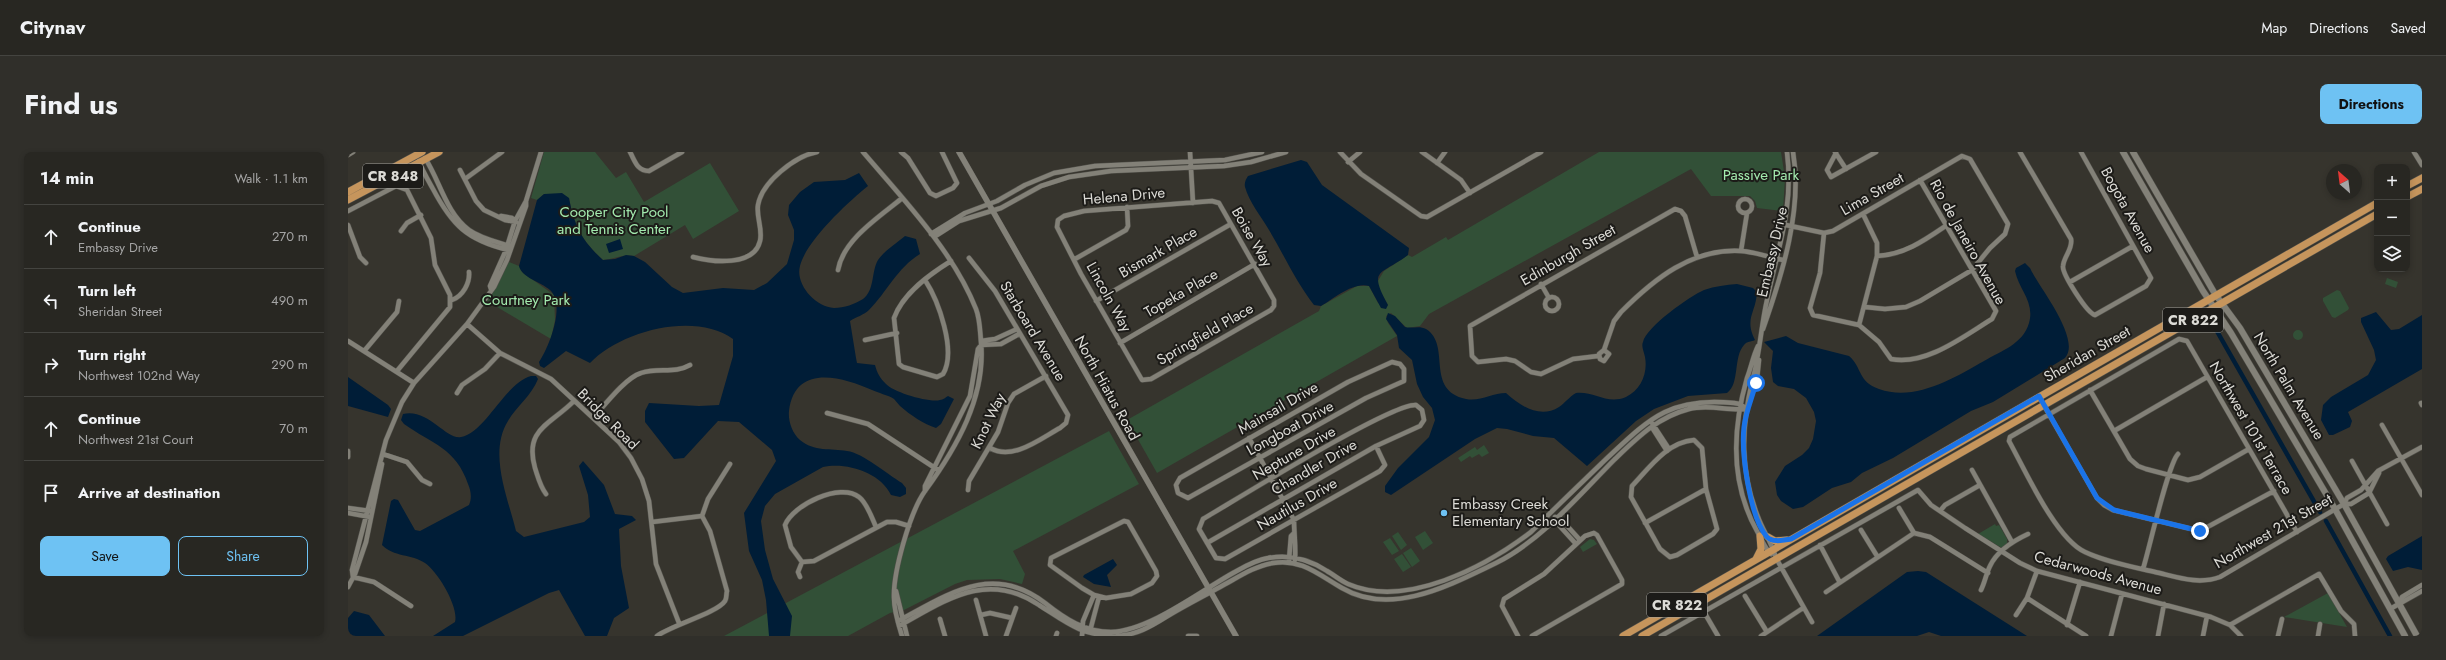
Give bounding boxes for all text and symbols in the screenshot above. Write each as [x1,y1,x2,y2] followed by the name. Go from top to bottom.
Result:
[20,14,86,41] text: Citynav
[2261,18,2287,38] text: Map
[2309,18,2369,38] text: Directions
[2391,18,2426,38] text: Saved
[24,84,118,125] text: Find us
[2320,84,2422,124] button: Directions
[2095,163,2161,257] street label: Bogota Avenue
[363,164,423,188] road number: CR 848
[1723,164,1800,186] park label: Passive Park
[2326,164,2362,200] north arrow
[2374,164,2410,272] map controls
[2374,164,2410,200] button: +
[40,166,94,190] text: 14 min
[1836,167,1908,221] street label: Lima Street
[234,169,308,188] text: Walk · 1.1 km
[1924,175,2012,309] street label: Rio de Janeiro Avenue
[1082,181,1166,211] street label: Helena Drive
[2374,200,2410,236] button: −
[557,201,672,240] park label: Cooper City Pool and Tennis Center
[1226,203,1278,271] street label: Boise Way
[1751,204,1793,299] street label: Embassy Drive
[78,216,141,238] text: Continue
[1516,219,1620,291] street label: Edinburgh Street
[1115,221,1202,283] street label: Bismark Place
[40,226,62,248] icon: ahead
[272,227,308,246] text: 270 m
[2374,236,2410,272] button: layers
[78,238,158,257] text: Embassy Drive
[1081,258,1137,336] street label: Lincoln Way
[1140,263,1222,323] street label: Topeka Place
[994,277,1072,385] street label: Starboard Avenue
[78,280,136,302] text: Turn left
[482,289,571,311] park label: Courtney Park
[40,290,62,312] icon: left
[271,291,308,310] text: 490 m
[1153,297,1258,371] street label: Springfield Place
[78,302,162,321] text: Sheridan Street
[2163,308,2223,332] road number: CR 822
[2040,320,2135,388] street label: Sheridan Street
[2248,328,2330,444] street label: North Palm Avenue
[1069,331,1145,445] street label: North Hiatus Road
[78,344,146,366] text: Turn right
[40,354,62,376] icon: right
[271,355,308,374] text: 290 m
[2204,357,2298,499] street label: Northwest 101st Terrace
[78,366,200,385] text: Northwest 102nd Way
[1747,374,1765,392] route start
[1234,376,1323,440] street label: Mainsail Drive
[572,383,644,455] street label: Bridge Road
[965,389,1011,453] street label: Knot Way
[1242,395,1338,461] street label: Longboat Drive
[78,408,141,430] text: Continue
[40,418,62,440] icon: ahead
[279,419,308,438] text: 70 m
[1248,420,1340,486] street label: Neptune Drive
[78,430,193,449] text: Northwest 21st Court
[1267,433,1361,501] street label: Chandler Drive
[1253,472,1341,536] street label: Nautilus Drive
[40,482,62,504] icon: arrive
[78,482,220,504] text: Arrive at destination
[2210,488,2337,574] street label: Northwest 21st Street
[1452,493,1569,532] place label: Embassy Creek Elementary School
[1439,508,1449,518] marker: Embassy Creek Elementary School
[2191,522,2209,540] route end
[40,536,170,576] button: Save
[178,536,308,576] button: Share
[2032,545,2165,601] street label: Cedarwoods Avenue
[1647,593,1707,617] road number: CR 822

